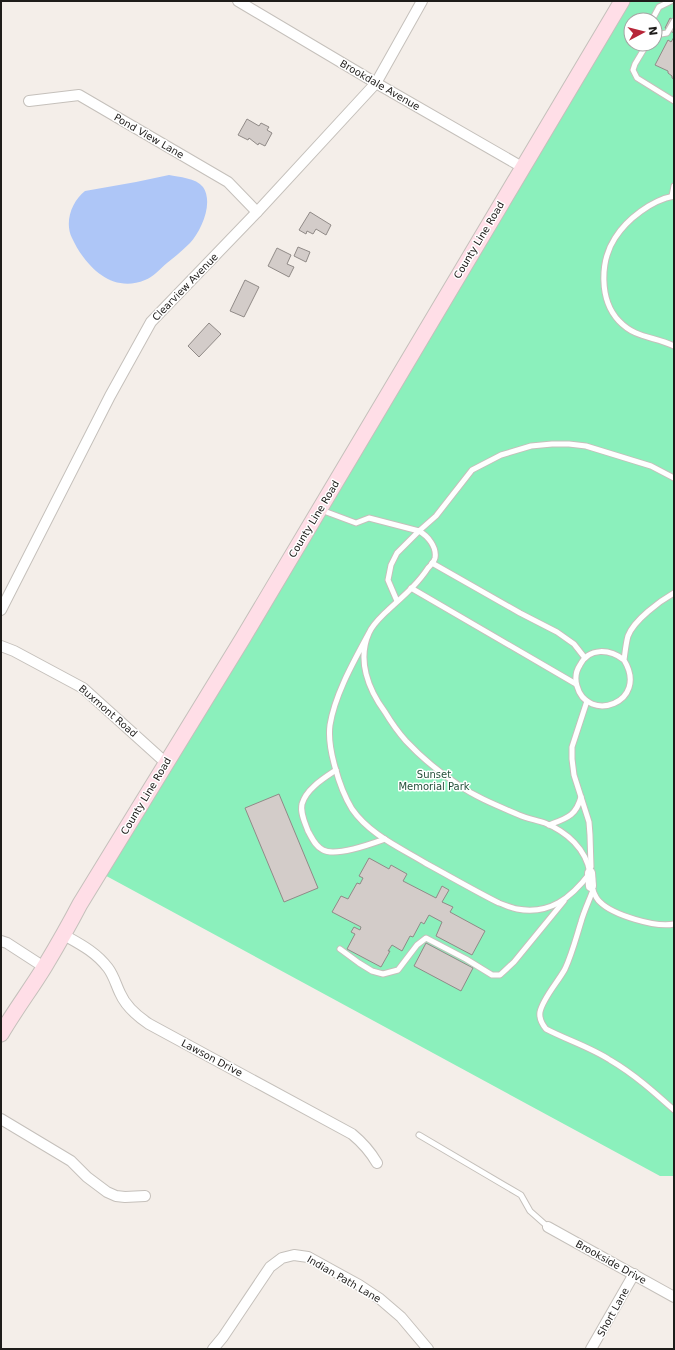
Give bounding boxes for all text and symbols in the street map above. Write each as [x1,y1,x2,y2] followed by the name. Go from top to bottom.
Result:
[623,12,663,52] north arrow
[645,25,659,36] text: N
[338,58,422,112] street label: Brookdale Avenue
[112,112,186,160] street label: Pond View Lane
[452,199,506,281] street label: County Line Road
[150,251,220,323] street label: Clearview Avenue
[287,478,341,560] street label: County Line Road
[77,683,139,739] street label: Buxmont Road
[119,755,173,837] street label: County Line Road
[398,769,470,792] park label: Sunset Memorial Park
[180,1037,244,1079] street label: Lawson Drive
[574,1238,648,1286] street label: Brookside Drive
[305,1253,383,1305] street label: Indian Path Lane
[595,1286,631,1338] street label: Short Lane

